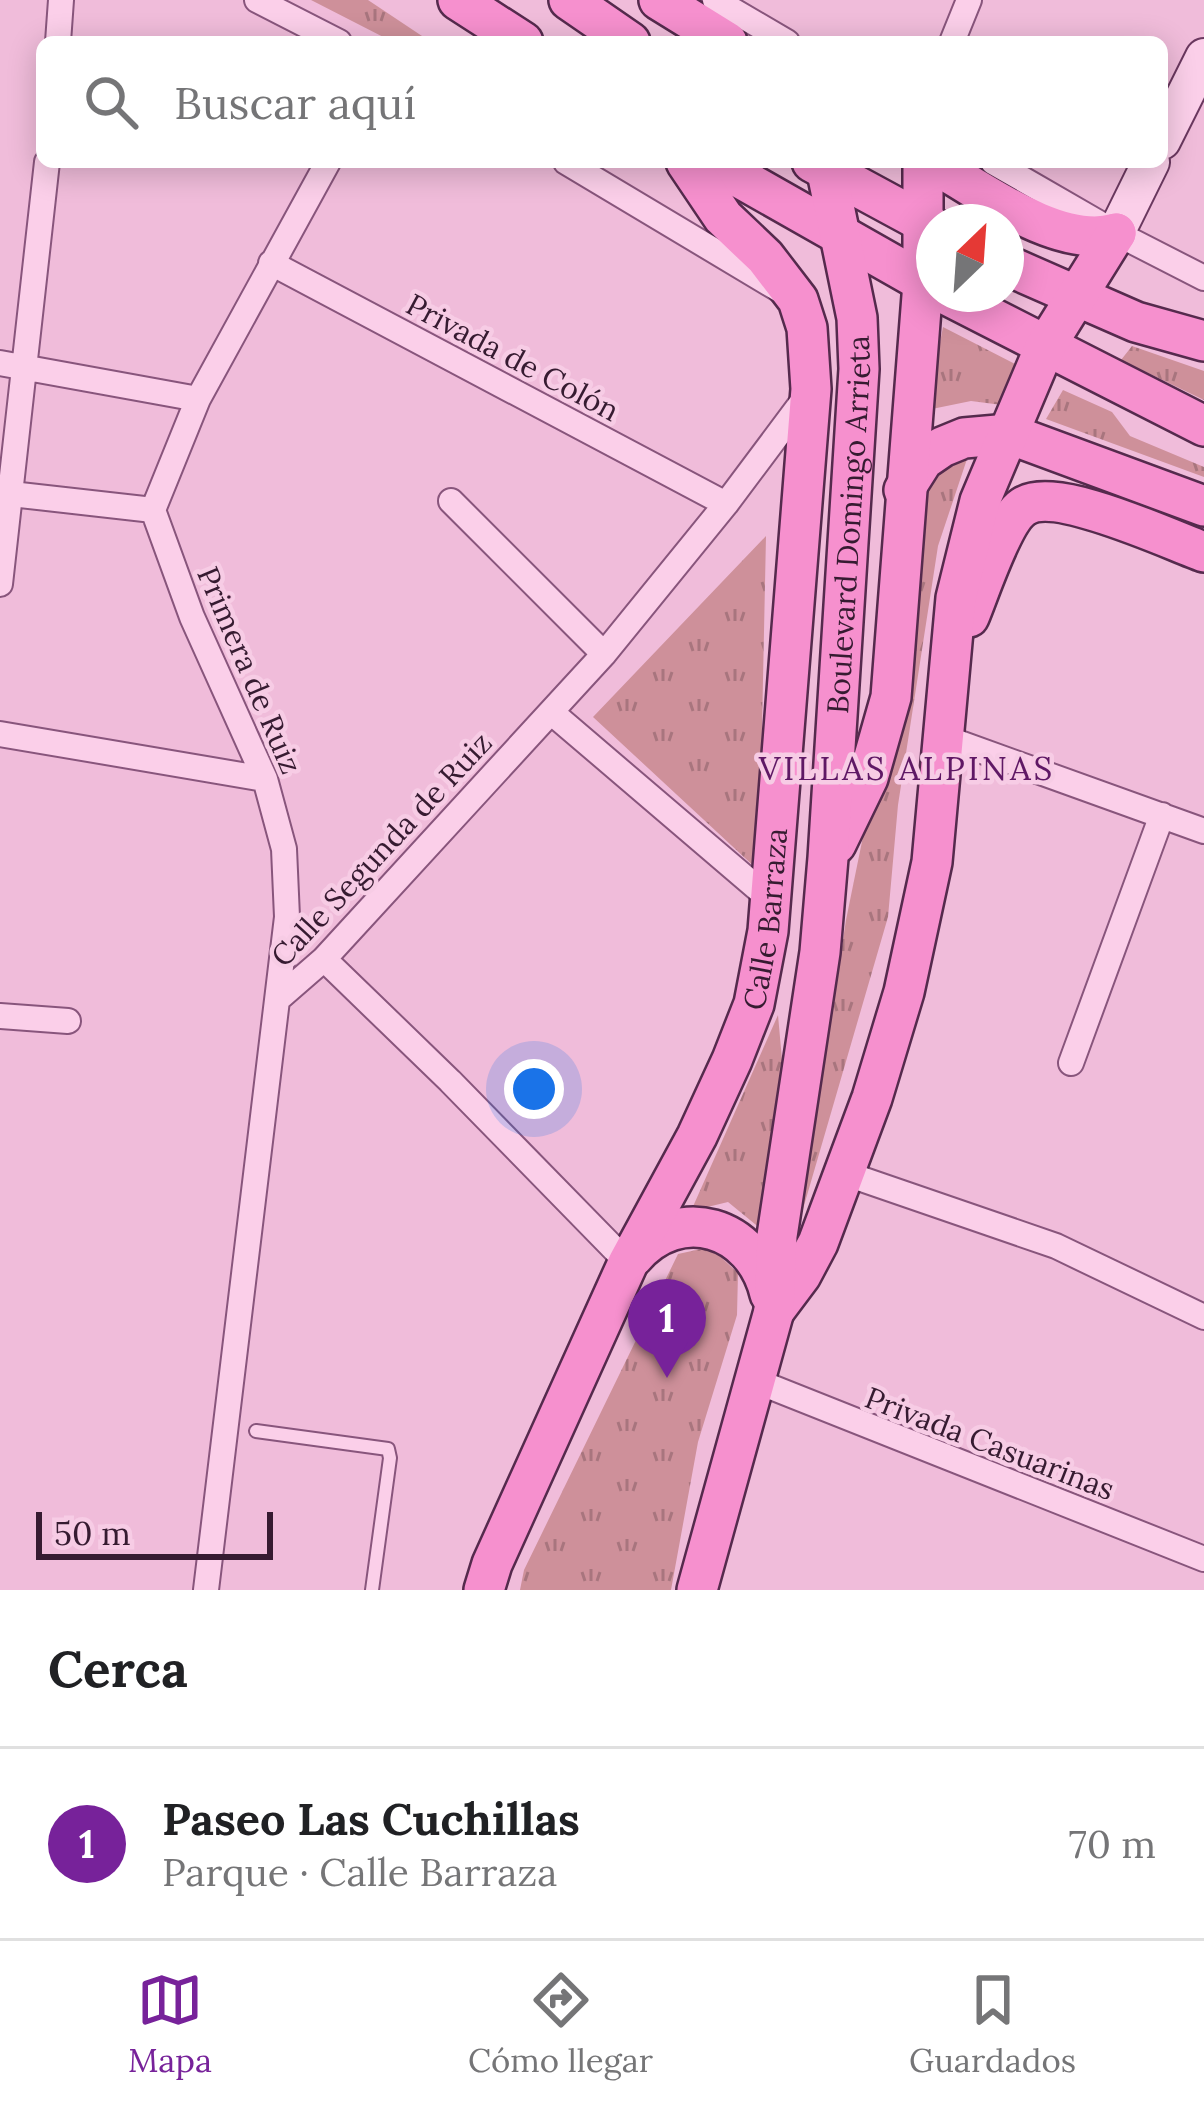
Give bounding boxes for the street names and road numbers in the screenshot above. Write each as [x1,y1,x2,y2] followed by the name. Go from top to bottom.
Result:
[400,285,626,429] street label: Privada de Colón
[818,335,878,715] street label: Boulevard Domingo Arrieta
[189,561,311,779] street label: Primera de Ruiz
[262,724,500,975] street label: Calle Segunda de Ruiz
[734,826,795,1013] street label: Calle Barraza
[860,1378,1120,1508] street label: Privada Casuarinas

